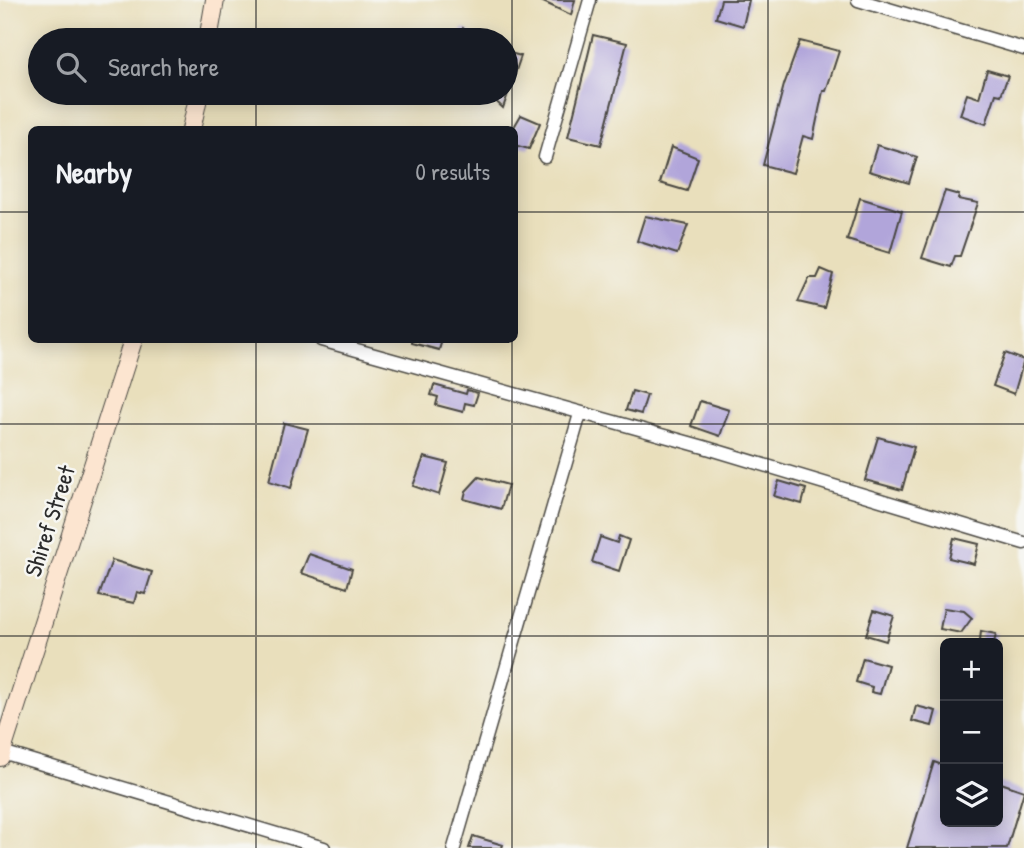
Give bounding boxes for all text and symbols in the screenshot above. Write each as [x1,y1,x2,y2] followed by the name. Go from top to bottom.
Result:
[28,28,518,105] search box
[52,48,90,86] icon: search
[108,49,219,84] text: Search here
[56,152,132,192] text: Nearby
[415,156,490,187] text: 0 results
[16,460,82,580] street label: Shiref Street
[940,638,1003,827] map controls
[940,638,1003,701] button: +
[940,701,1003,764] button: −
[940,764,1003,827] button: layers

